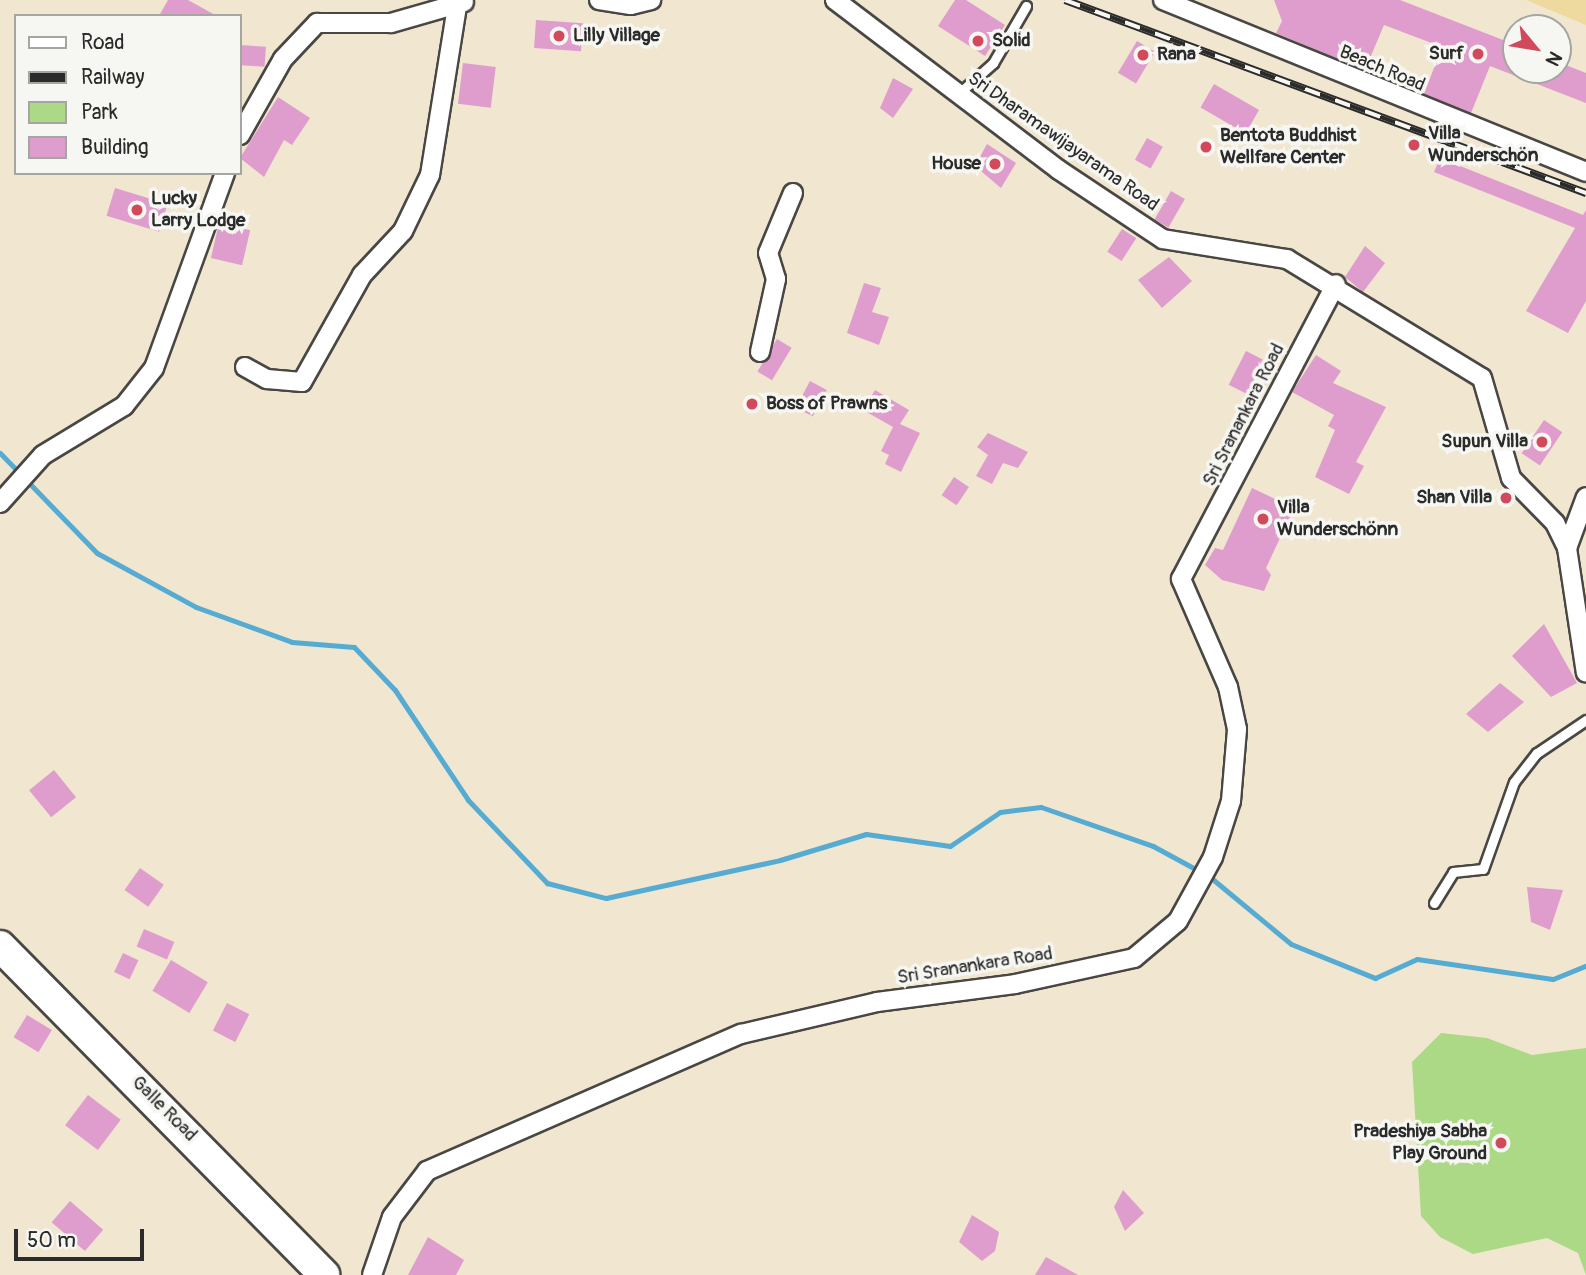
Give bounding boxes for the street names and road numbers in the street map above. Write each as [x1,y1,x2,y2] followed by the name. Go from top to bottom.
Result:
[1336,41,1428,97] street label: Beach Road
[963,67,1163,217] street label: Sri Dharamawijayarama Road
[1198,340,1290,490] street label: Sri Sranankara Road
[896,942,1054,990] street label: Sri Sranankara Road
[126,1071,202,1147] street label: Galle Road

